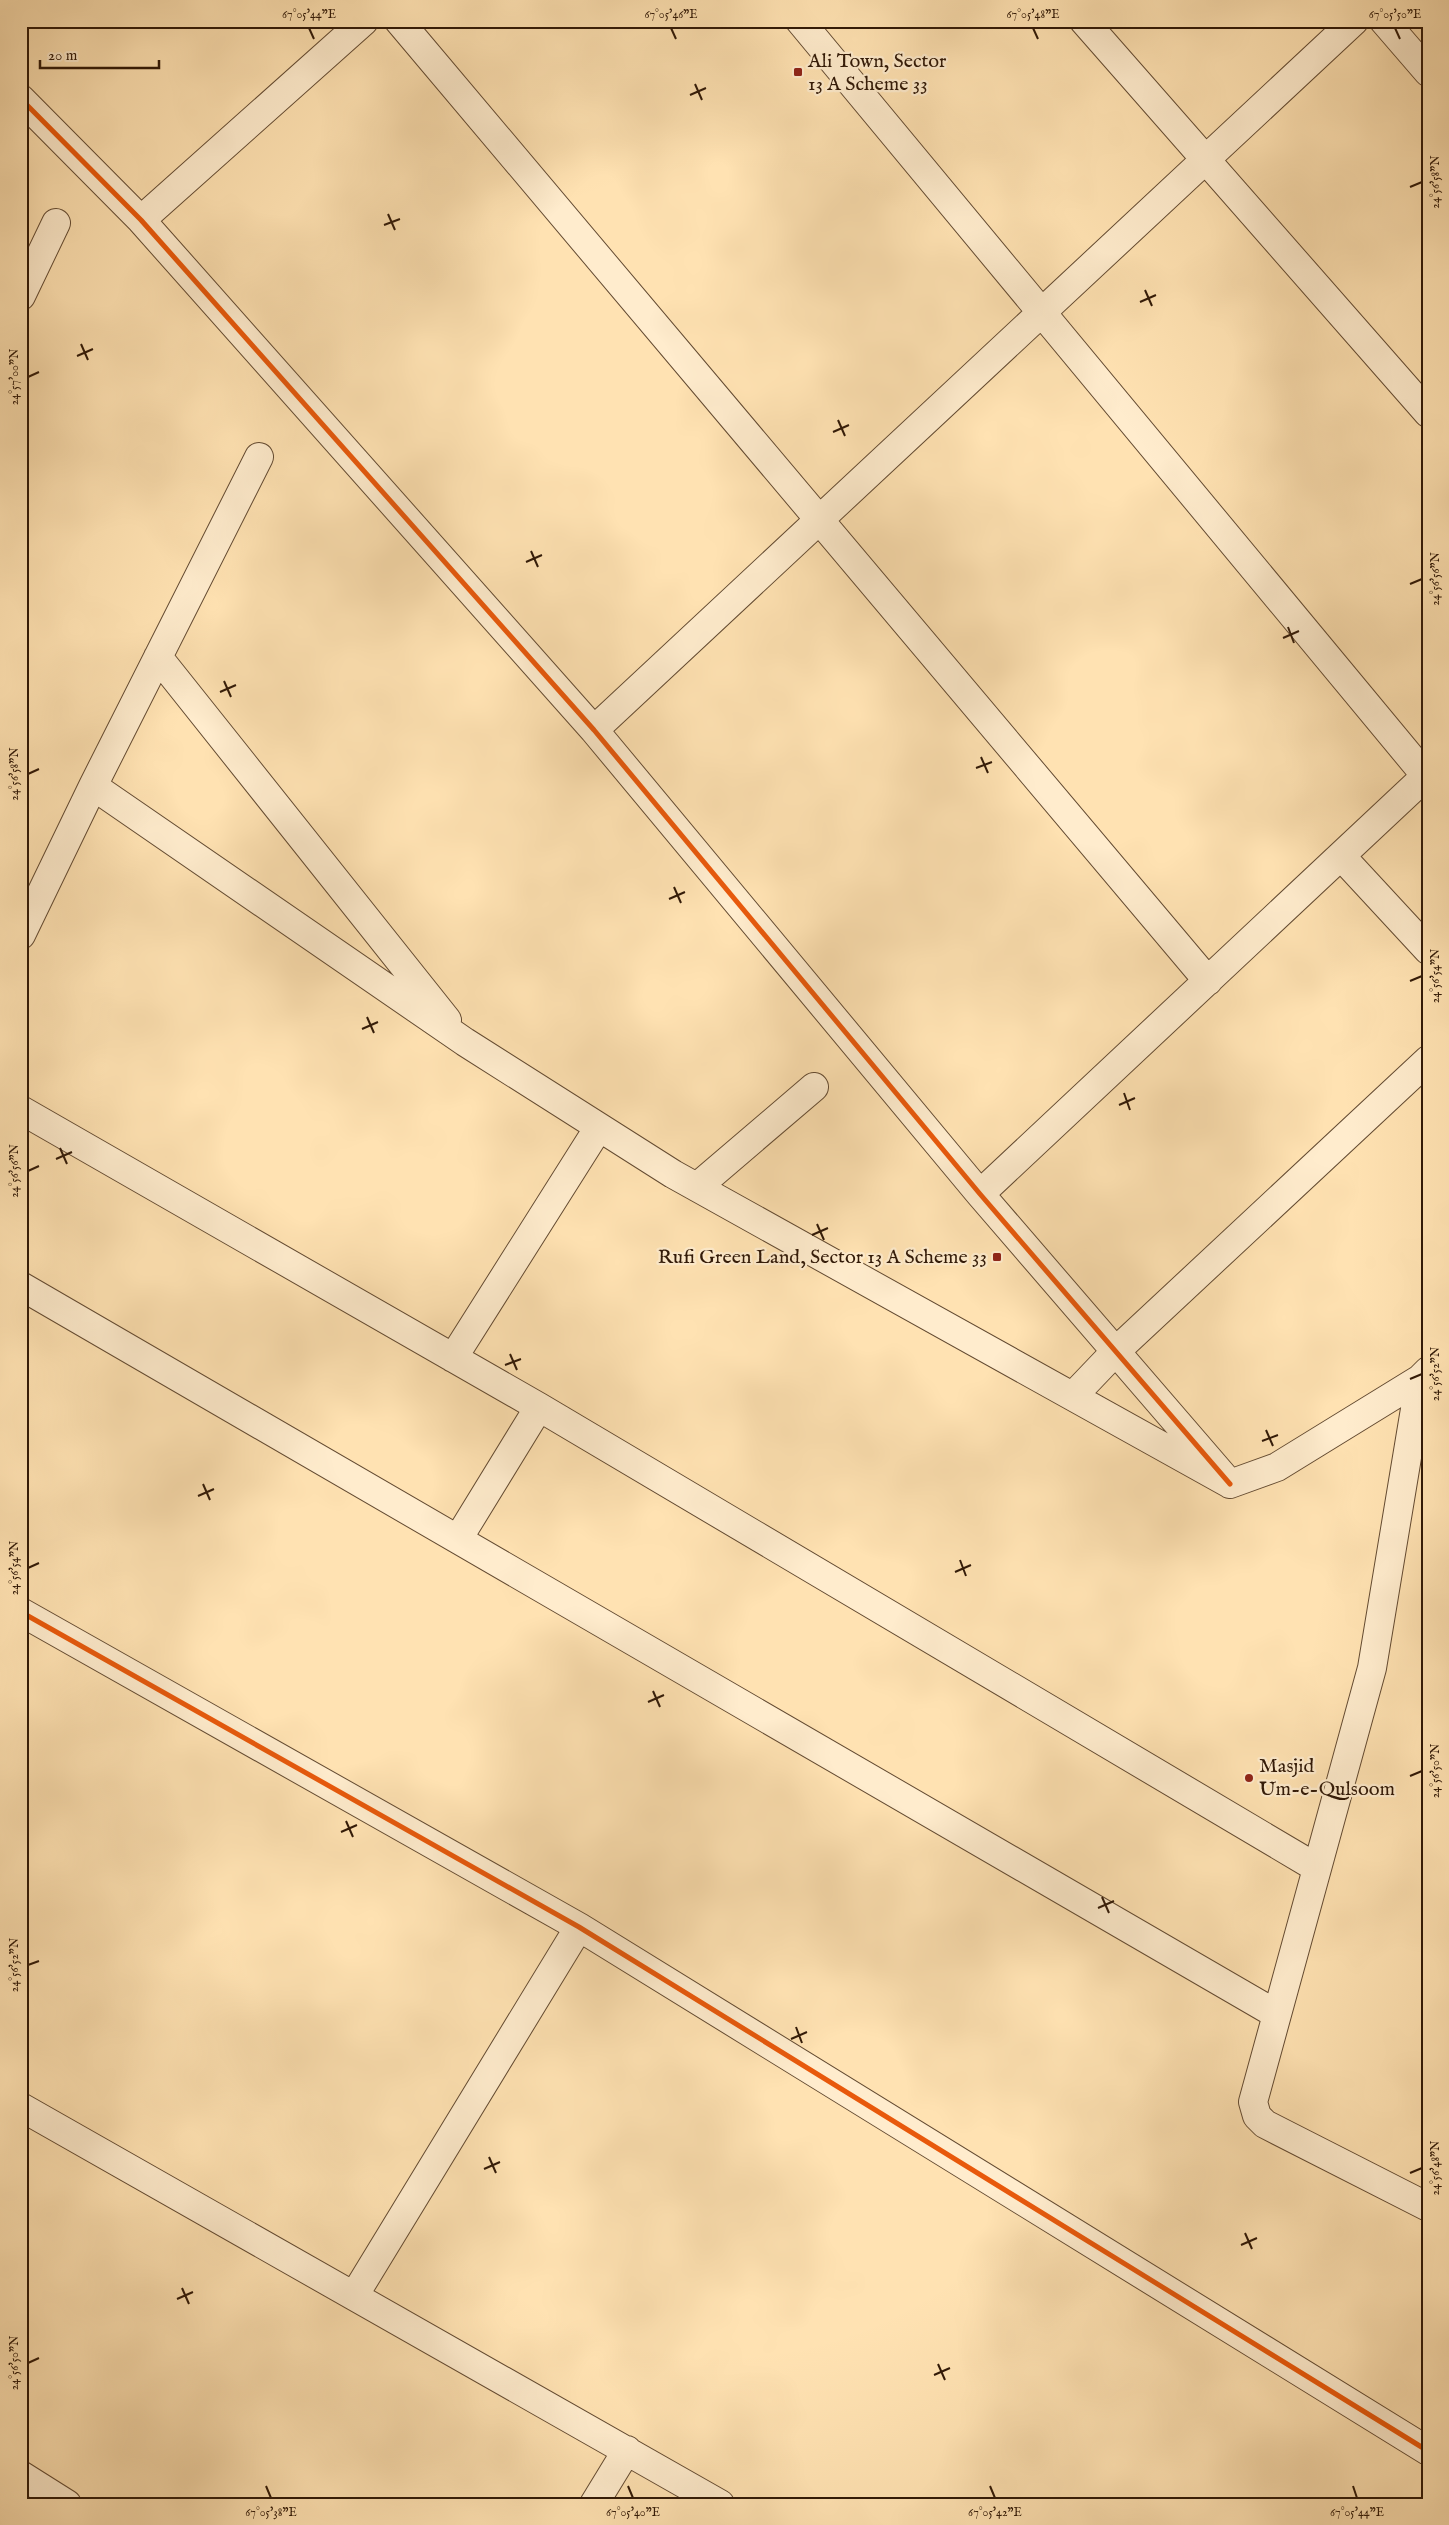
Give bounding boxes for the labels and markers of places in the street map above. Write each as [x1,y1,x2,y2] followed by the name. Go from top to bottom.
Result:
[807,49,947,97] place label: Ali Town, Sector 13 A Scheme 33
[792,66,804,78] marker: Ali Town, Sector 13 A Scheme 33
[658,1245,987,1270] place label: Rufi Green Land, Sector 13 A Scheme 33
[991,1251,1003,1263] marker: Rufi Green Land, Sector 13 A Scheme 33
[1259,1754,1395,1802] place label: Masjid Um-e-Qulsoom
[1243,1772,1255,1784] marker: Masjid Um-e-Qulsoom

